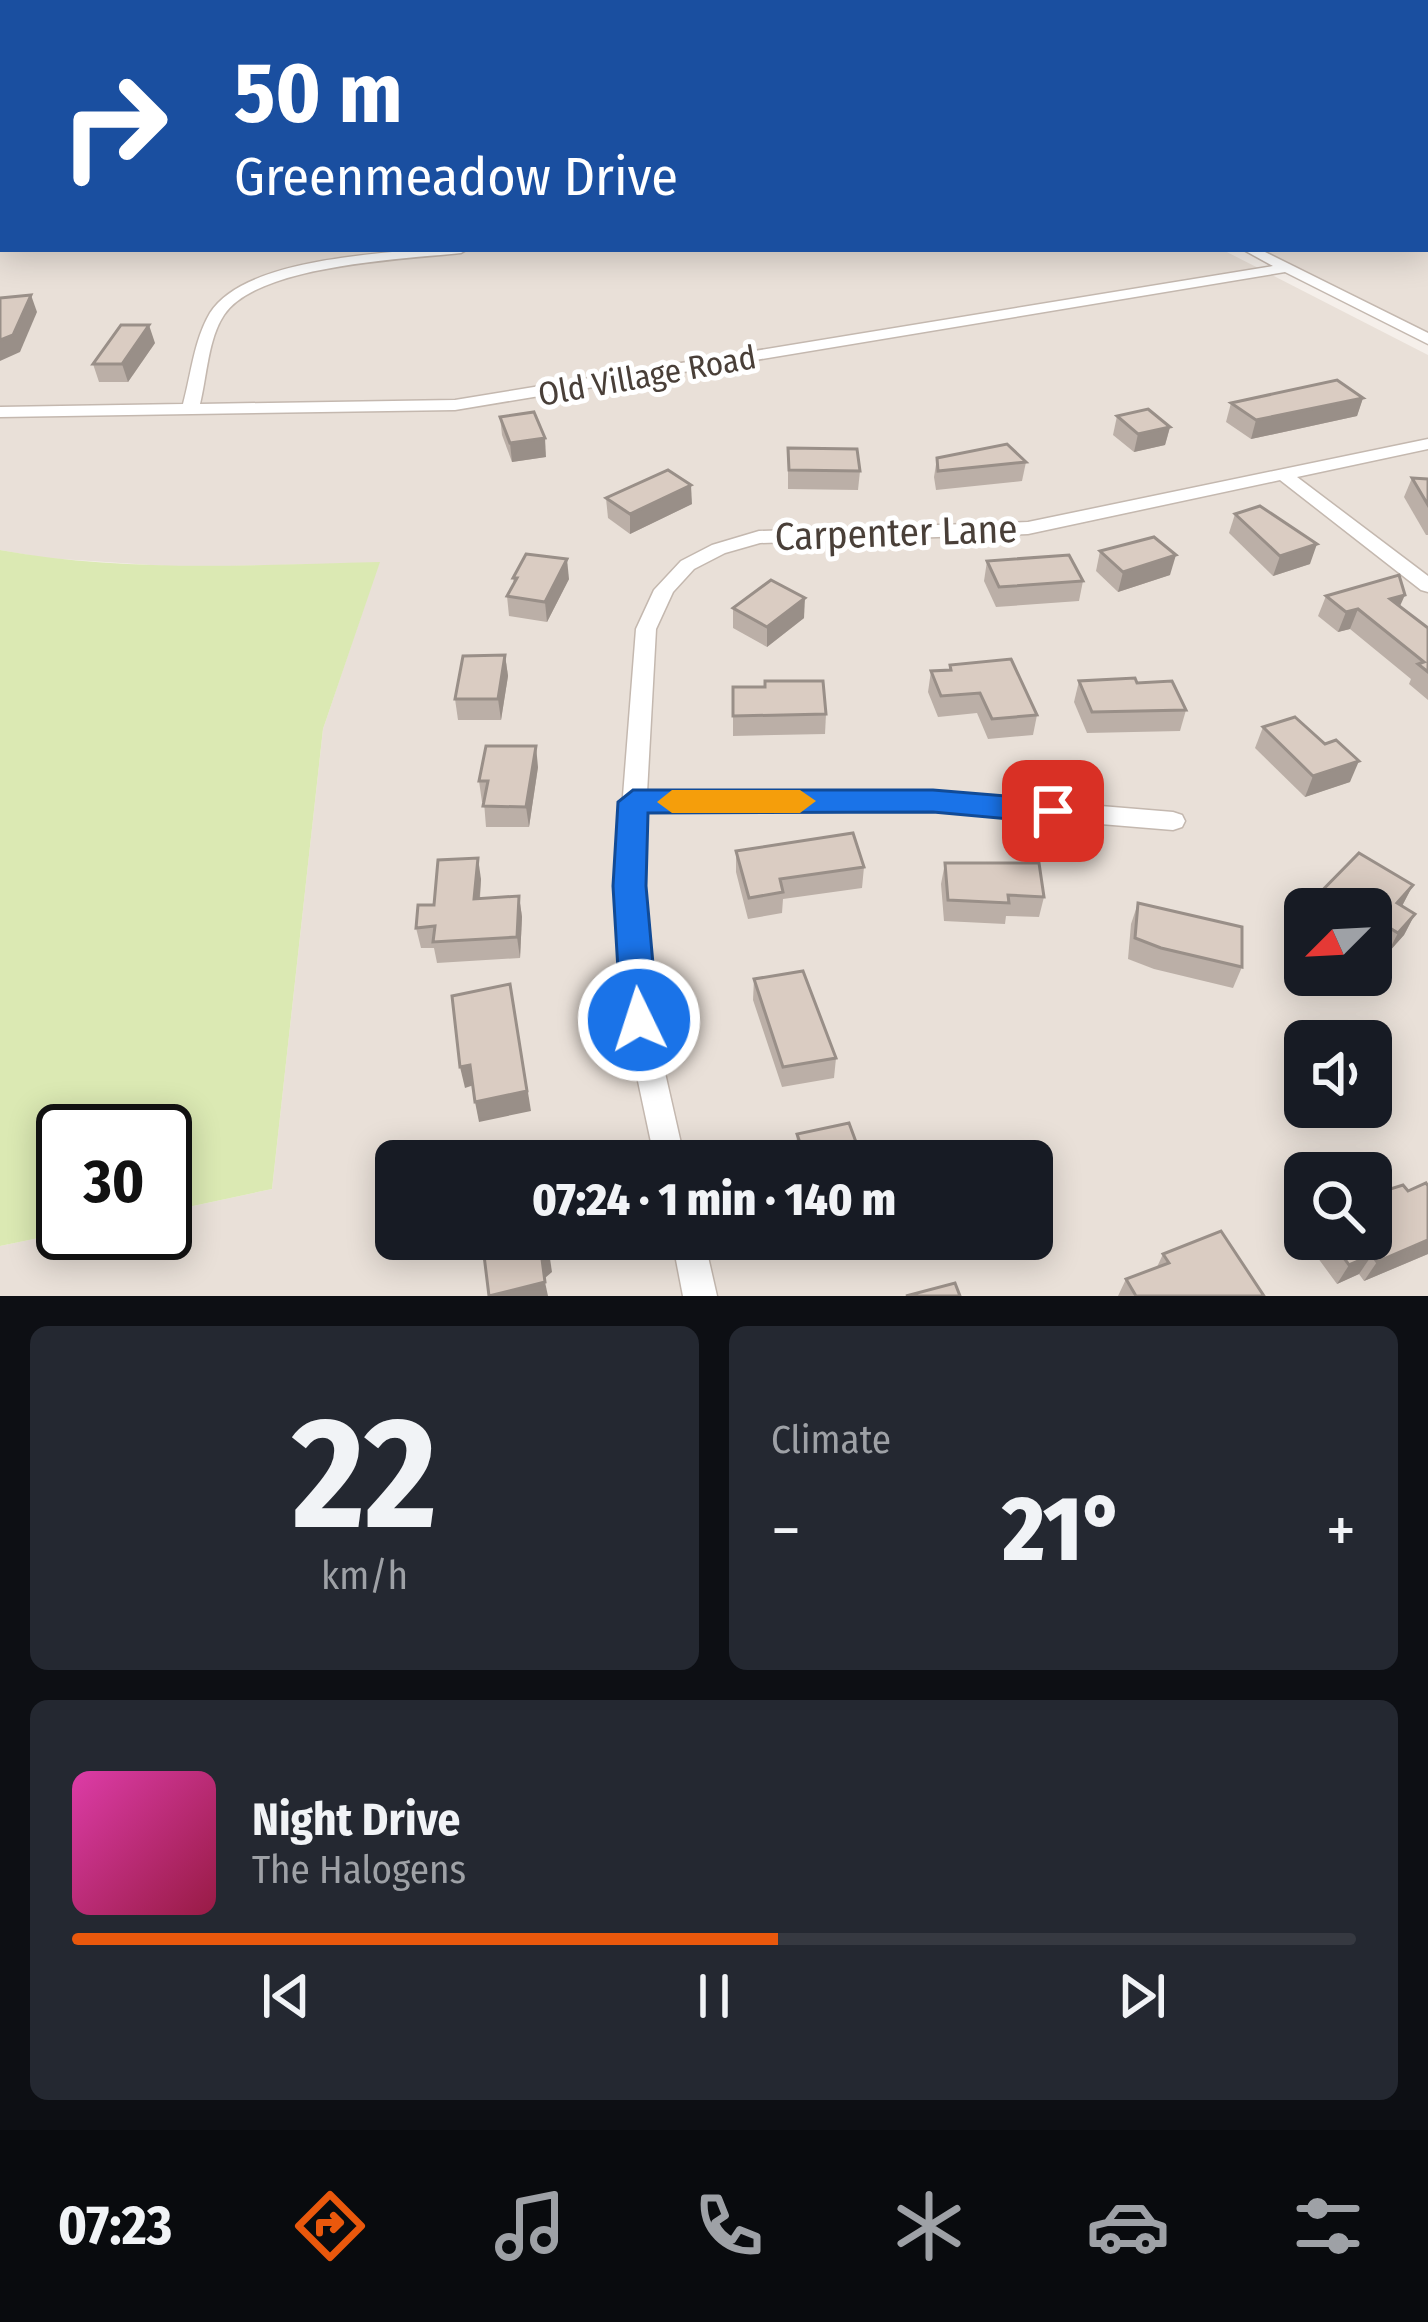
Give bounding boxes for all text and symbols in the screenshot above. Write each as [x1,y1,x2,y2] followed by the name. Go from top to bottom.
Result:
[234,43,403,144] text: 50 m
[36,48,192,204] icon: right
[234,145,678,209] text: Greenmeadow Drive
[535,337,759,415] street label: Old Village Road
[774,506,1018,560] street label: Carpenter Lane
[1002,760,1104,862] pin
[1020,778,1086,844] icon: arrive
[1284,888,1392,996] north arrow
[1284,888,1392,1260] map controls
[576,957,702,1083] position arrow
[1284,1020,1392,1128] button: sound
[36,1104,192,1260] speed limit sign: 30
[1284,1152,1392,1260] button: search
[532,1173,896,1227] text: 07:24 · 1 min · 140 m
[292,1381,437,1568] text: 22
[771,1417,891,1463] text: Climate
[1002,1476,1124,1584] text: 21°
[771,1491,801,1570] text: −
[1326,1491,1356,1570] text: +
[321,1553,408,1599] text: km/h
[252,1793,460,1847] text: Night Drive
[252,1847,466,1893] text: The Halogens
[253,1963,319,2029] icon: previous
[681,1963,747,2029] icon: pause
[1109,1963,1175,2029] icon: next
[288,2184,372,2268] icon: directions
[488,2184,572,2268] icon: music
[687,2184,771,2268] icon: phone
[887,2184,971,2268] icon: climate
[1086,2184,1170,2268] icon: car
[1286,2184,1370,2268] icon: filters
[58,2194,172,2258] text: 07:23

